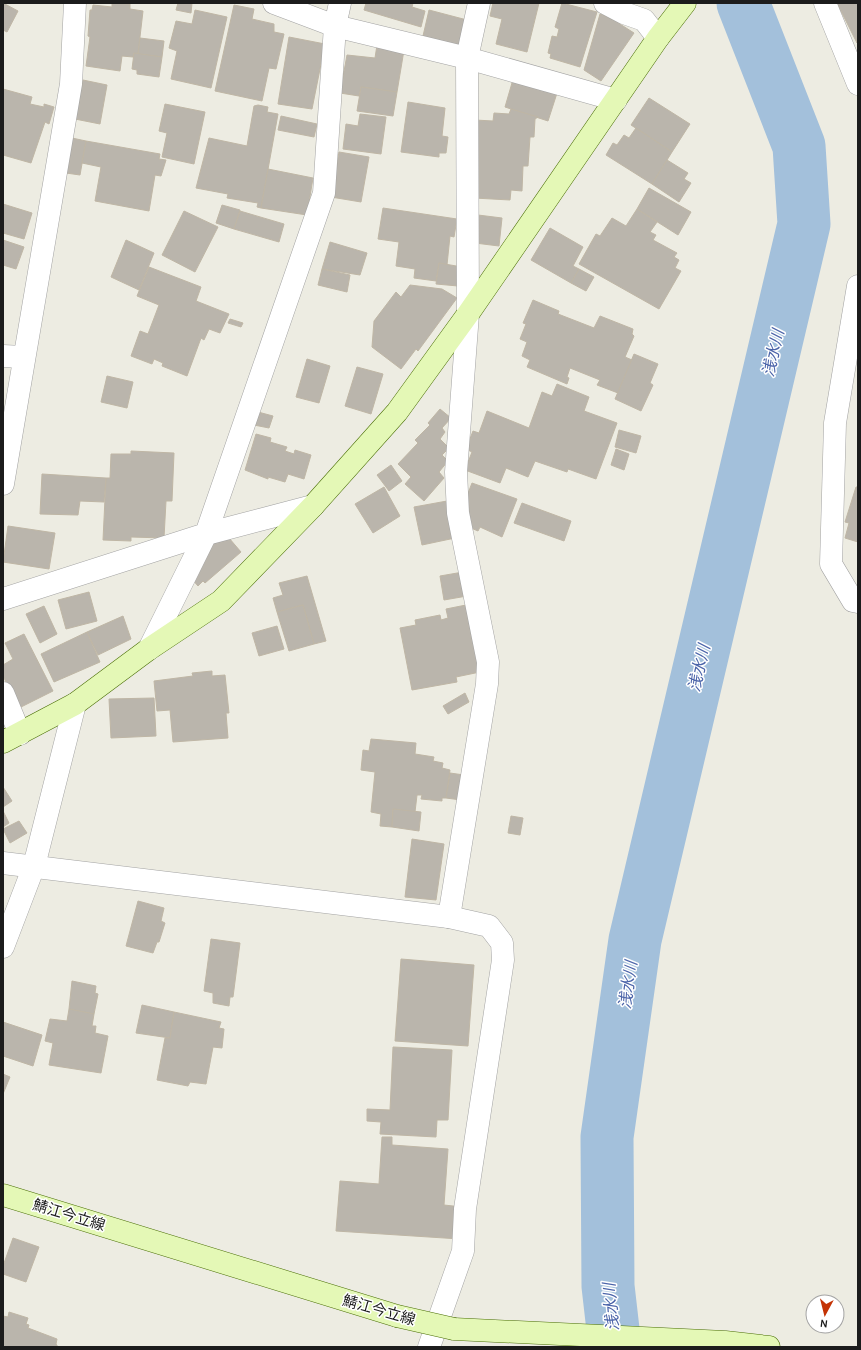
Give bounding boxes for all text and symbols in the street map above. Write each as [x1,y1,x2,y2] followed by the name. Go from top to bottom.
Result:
[758,326,788,379] water label: 浅水川
[684,641,714,694] water label: 浅水川
[615,958,641,1010] water label: 浅水川
[30,1195,108,1235] street label: 鯖江今立線
[599,1280,623,1332] water label: 浅水川
[340,1291,418,1329] street label: 鯖江今立線
[805,1294,845,1334] north arrow
[819,1316,829,1330] text: N

